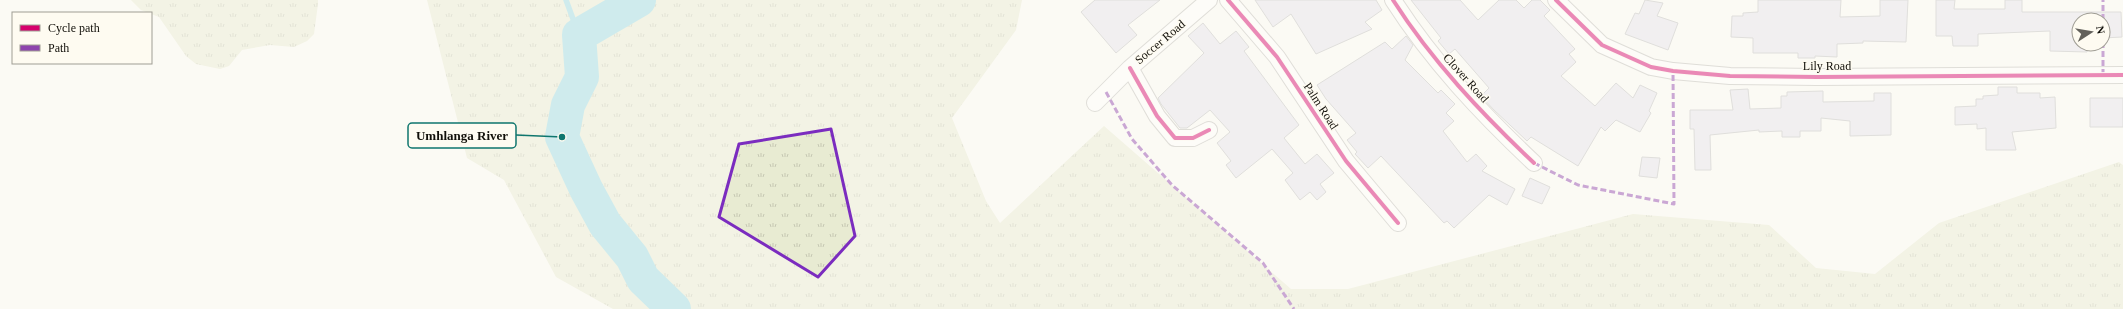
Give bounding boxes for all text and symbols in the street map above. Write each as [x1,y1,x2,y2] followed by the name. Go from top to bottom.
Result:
[12,12,152,64] legend
[2071,12,2111,52] north arrow
[1132,17,1188,67] street label: Soccer Road
[48,21,100,35] text: Cycle path
[2094,25,2107,35] text: N
[48,41,69,55] text: Path
[1440,51,1492,105] street label: Clover Road
[1803,59,1851,73] street label: Lily Road
[1301,80,1341,132] street label: Palm Road
[408,123,516,148] callout: Umhlanga River
[416,128,508,143] text: Umhlanga River

